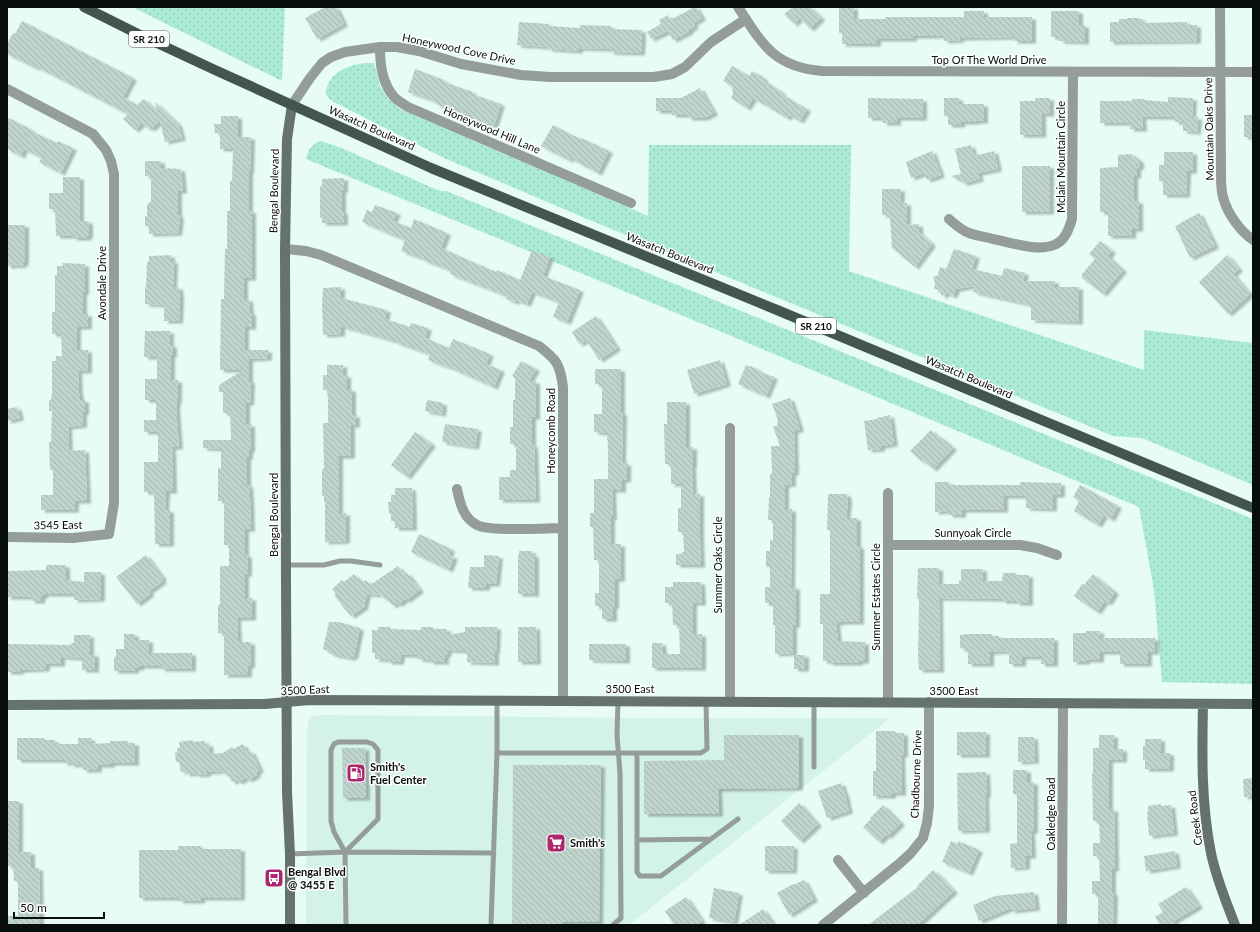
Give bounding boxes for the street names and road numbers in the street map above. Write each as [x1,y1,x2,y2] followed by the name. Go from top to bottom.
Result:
[401,30,517,67] street label: Honeywood Cove Drive
[129,31,169,47] road number: SR 210
[931,53,1047,66] street label: Top Of The World Drive
[1201,77,1216,181] street label: Mountain Oaks Drive
[1054,101,1067,213] street label: Mclain Mountain Circle
[327,103,417,152] street label: Wasatch Boulevard
[442,103,543,156] street label: Honeywood Hill Lane
[266,149,281,233] street label: Bengal Boulevard
[625,229,716,276] street label: Wasatch Boulevard
[95,246,108,320] street label: Avondale Drive
[796,318,836,334] road number: SR 210
[924,352,1015,401] street label: Wasatch Boulevard
[544,388,557,474] street label: Honeycomb Road
[267,473,280,557] street label: Bengal Boulevard
[711,516,724,614] street label: Summer Oaks Circle
[33,518,83,531] street label: 3545 East
[934,526,1012,539] street label: Sunnyoak Circle
[869,543,882,651] street label: Summer Estates Circle
[280,682,330,697] street label: 3500 East
[606,682,654,695] street label: 3500 East
[930,684,978,697] street label: 3500 East
[907,729,924,819] street label: Chadbourne Drive
[1044,778,1057,850] street label: Oakledge Road
[1185,790,1204,846] street label: Creek Road

